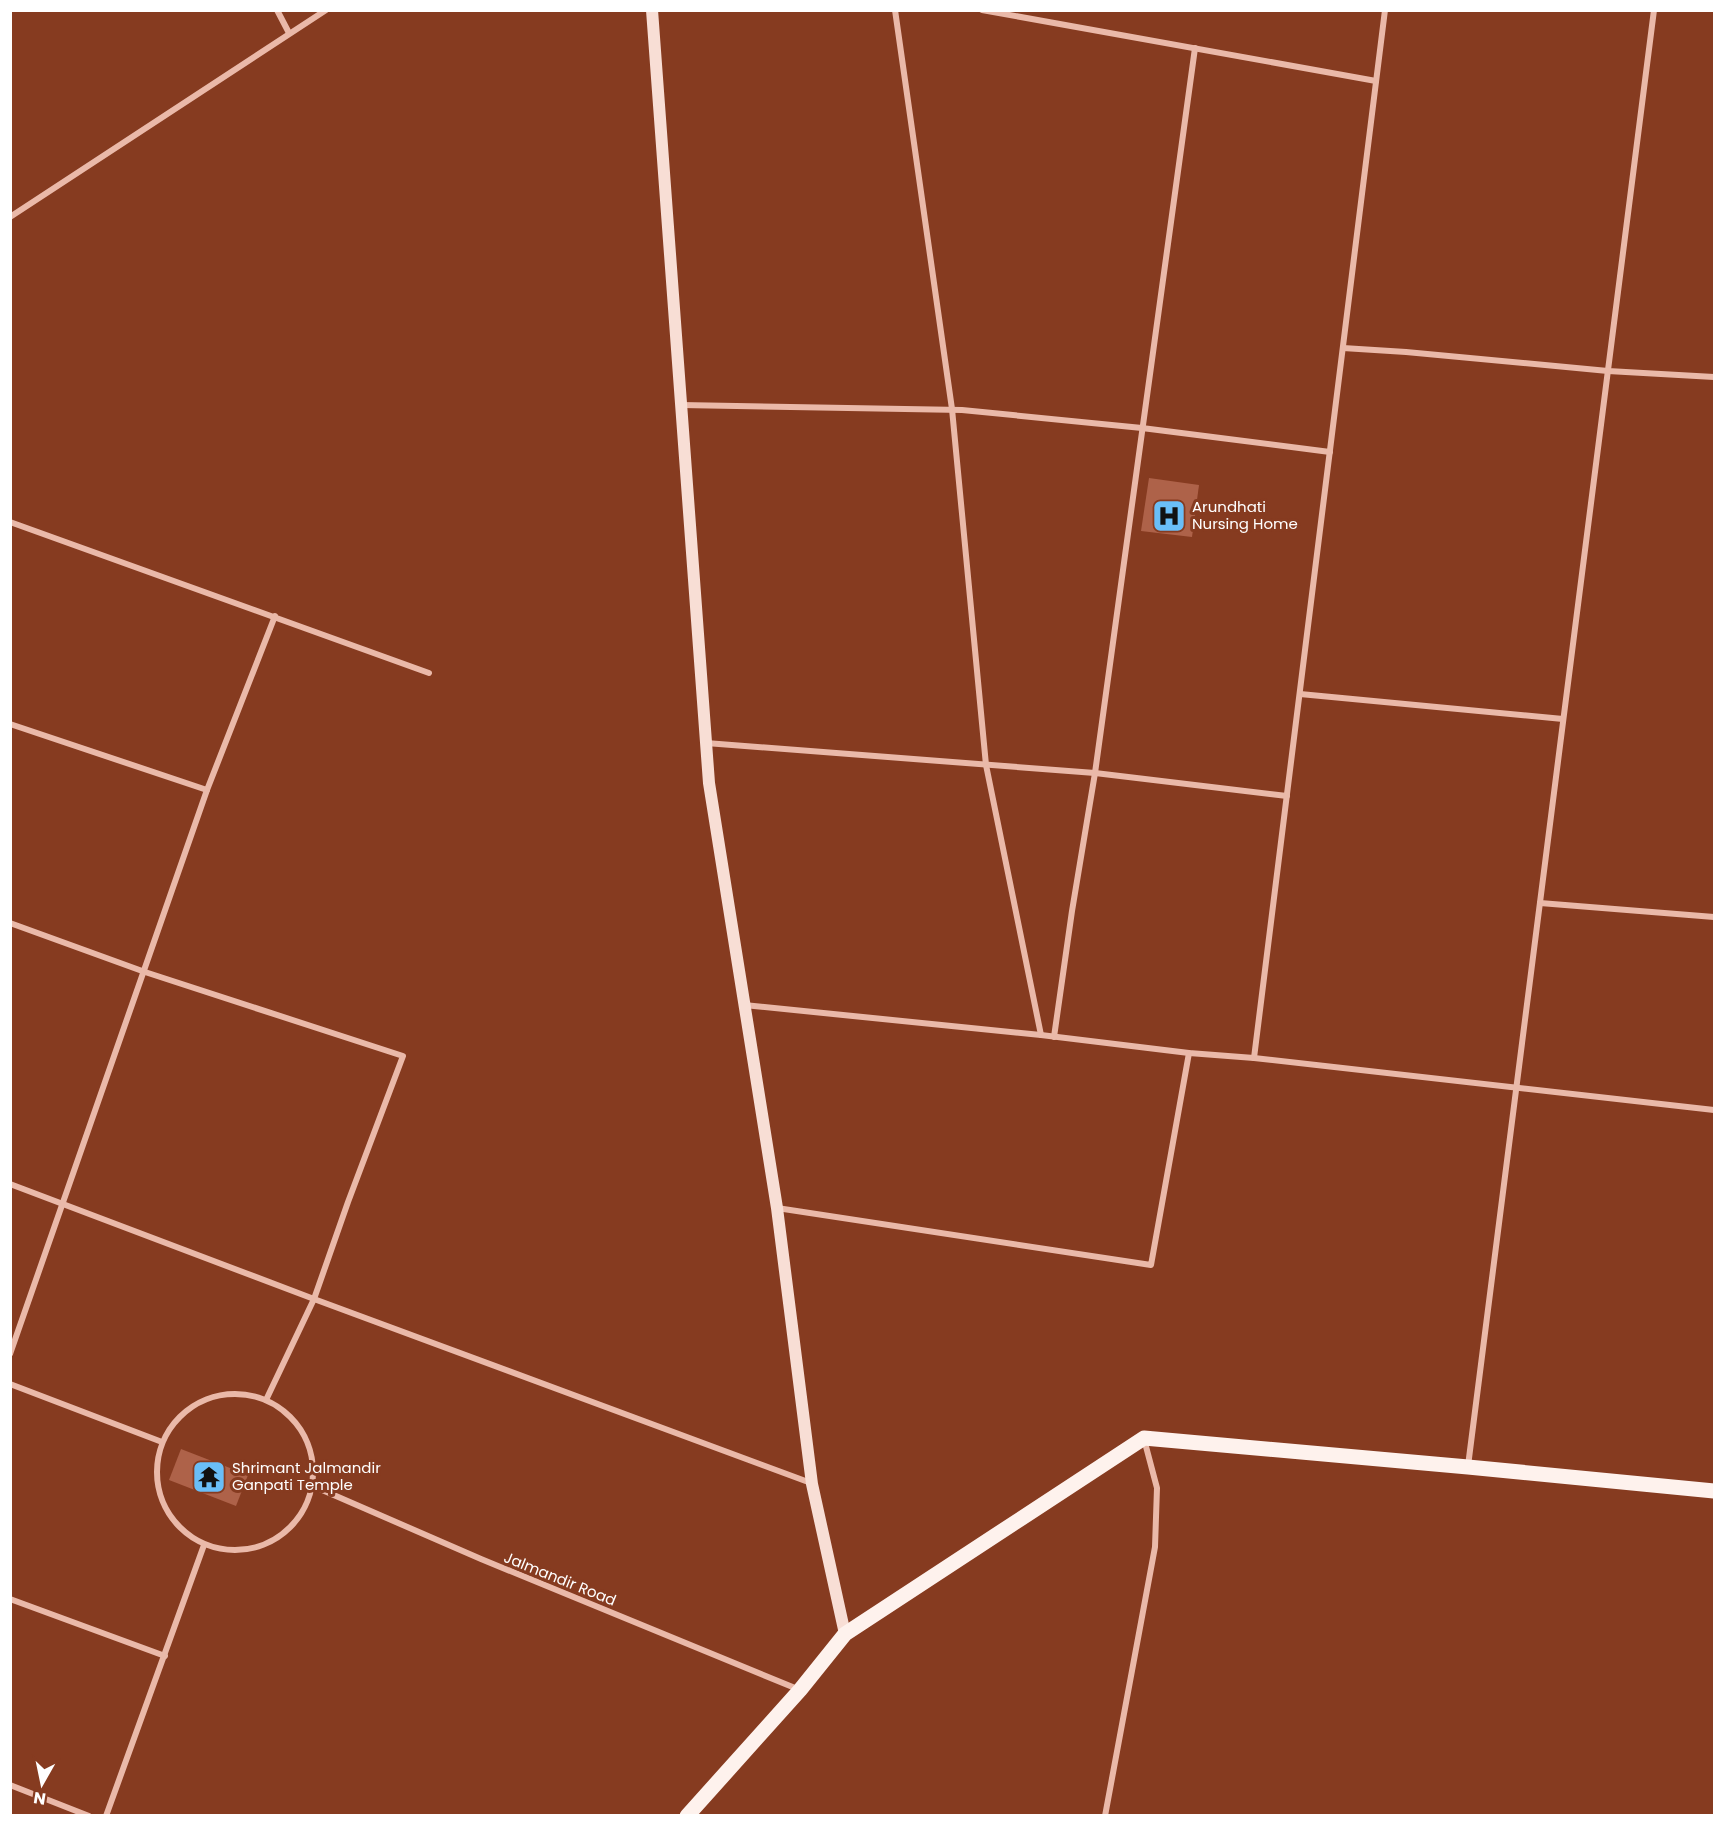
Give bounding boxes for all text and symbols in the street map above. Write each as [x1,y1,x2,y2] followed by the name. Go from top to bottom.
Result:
[1192,496,1298,534] place label: Arundhati Nursing Home
[1151,498,1187,534] hospital icon: Arundhati Nursing Home
[232,1457,381,1495] place label: Shrimant Jalmandir Ganpati Temple
[191,1459,227,1495] temple icon: Shrimant Jalmandir Ganpati Temple
[501,1546,619,1611] street label: Jalmandir Road
[12,1754,72,1814] north arrow
[32,1786,47,1811] text: N

